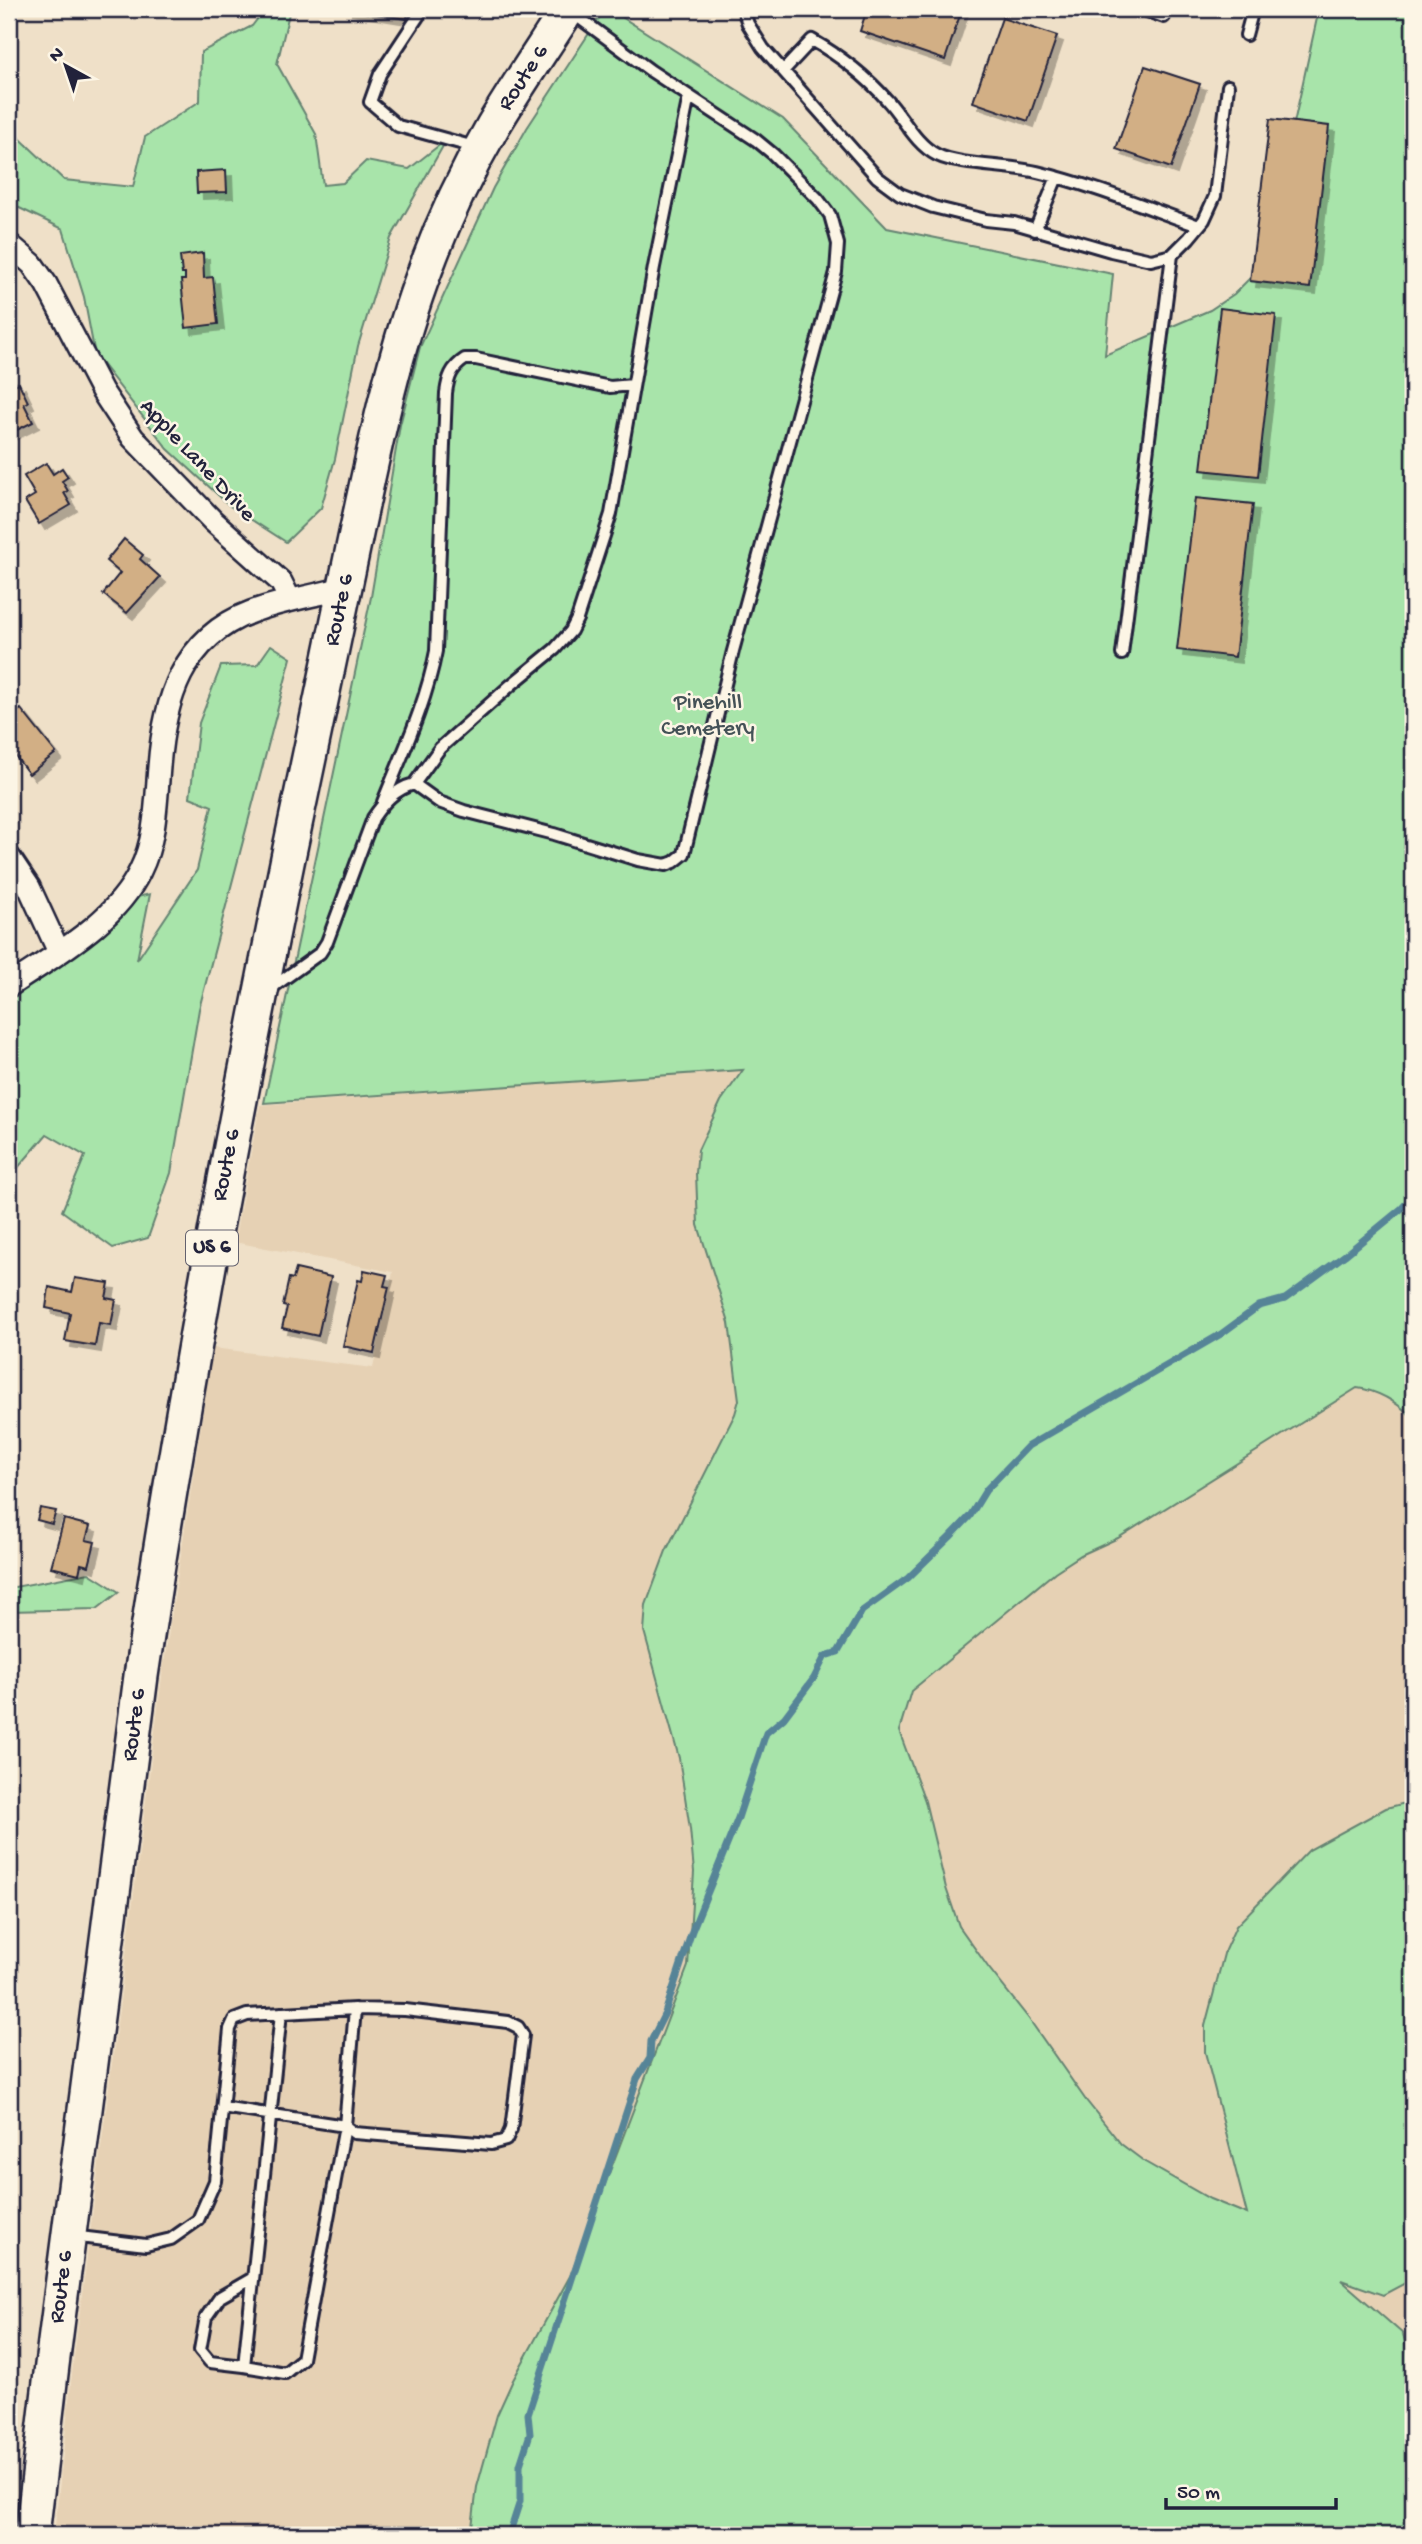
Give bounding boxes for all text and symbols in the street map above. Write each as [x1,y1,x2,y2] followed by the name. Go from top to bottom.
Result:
[32,32,102,102] north arrow
[493,40,555,116] street label: Route 6
[45,43,69,68] text: N
[133,394,262,529] street label: Apple Lane Drive
[319,571,361,649] street label: Route 6
[661,690,755,743] park label: Pinehill Cemetery
[207,1126,247,1203] street label: Route 6
[186,1230,238,1266] road number: US 6
[117,1687,153,1763] street label: Route 6
[44,2249,80,2325] street label: Route 6
[1166,2467,1336,2511] scale bar
[1177,2482,1220,2507] text: 50 m

